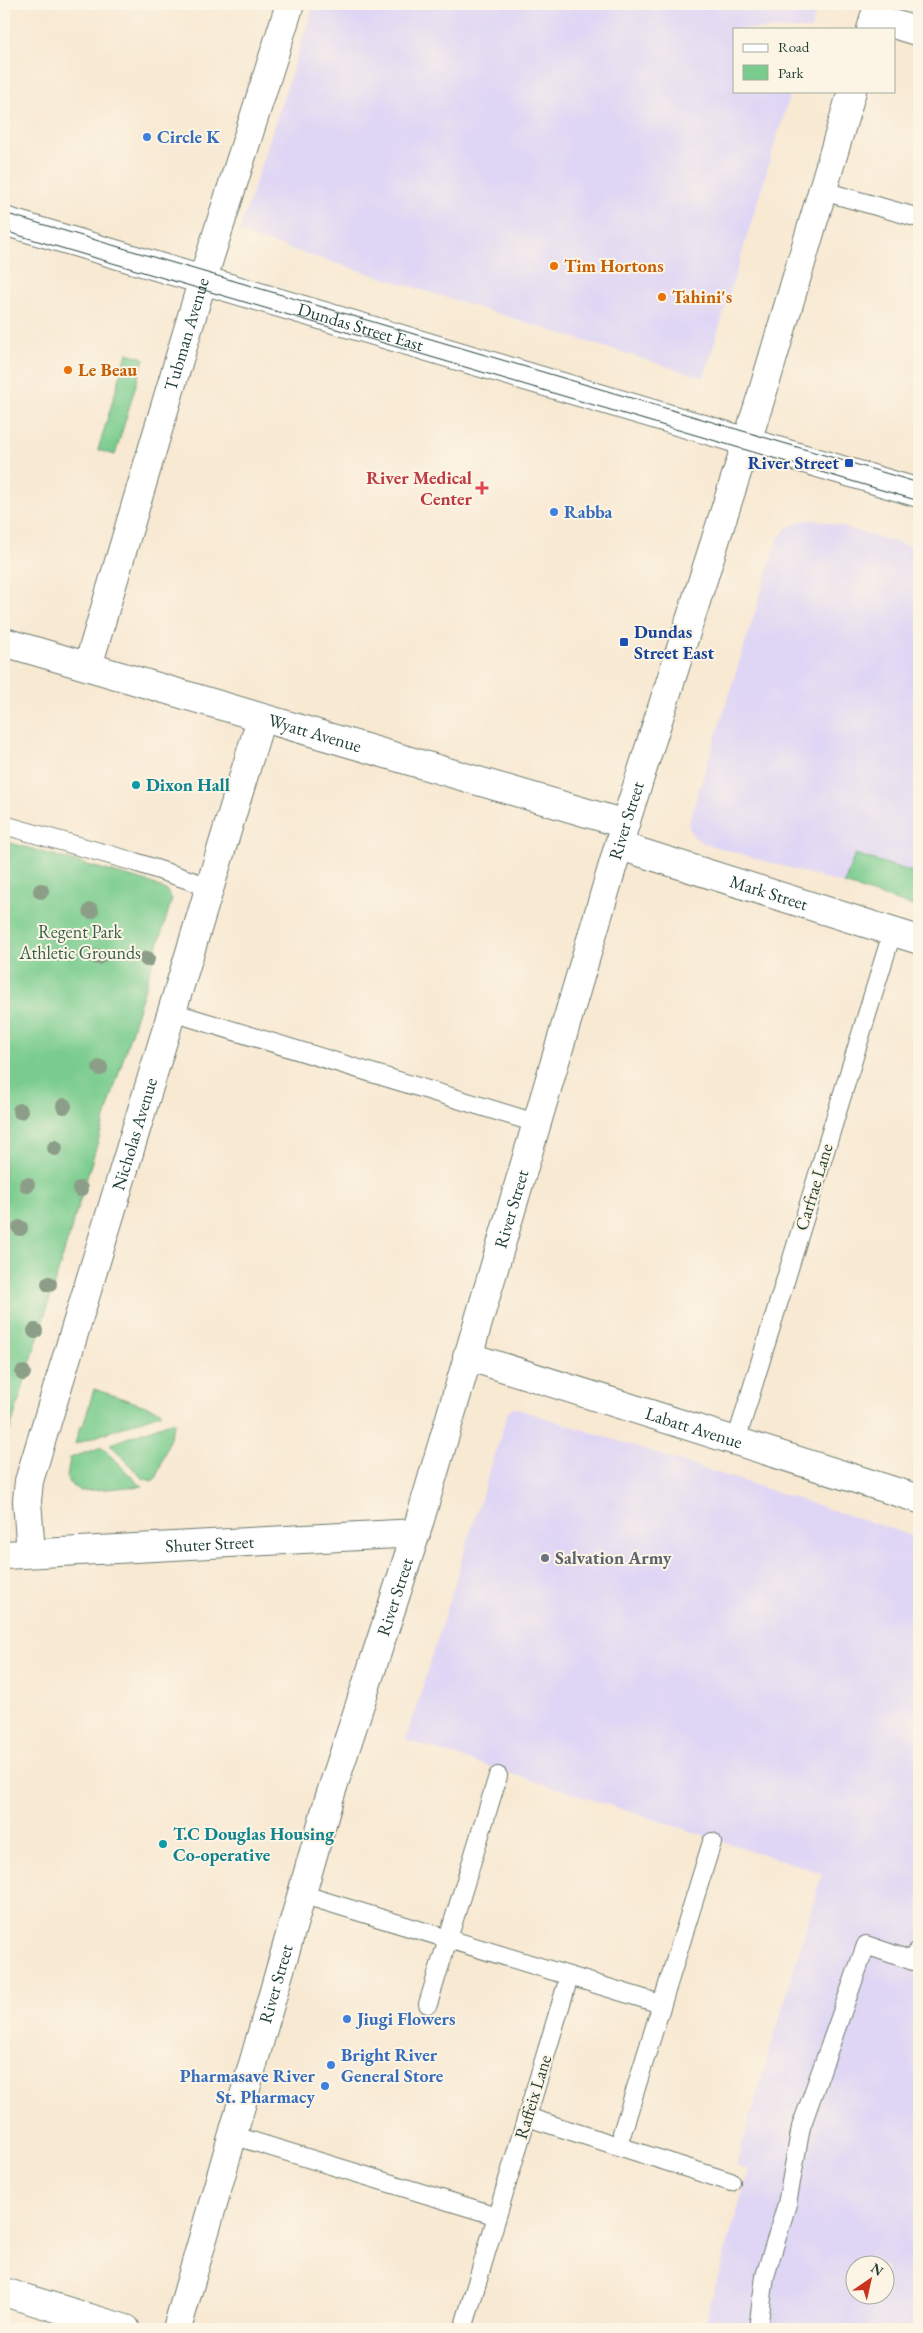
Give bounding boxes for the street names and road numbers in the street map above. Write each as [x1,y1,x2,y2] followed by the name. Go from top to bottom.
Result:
[158,275,214,393] street label: Tubman Avenue
[295,297,427,356] street label: Dundas Street East
[266,708,364,757] street label: Wyatt Avenue
[603,778,649,862] street label: River Street
[727,869,811,915] street label: Mark Street
[106,1075,162,1193] street label: Nicholas Avenue
[789,1141,838,1233] street label: Carfrae Lane
[489,1166,534,1251] street label: River Street
[643,1401,745,1453] street label: Labatt Avenue
[165,1530,255,1557] street label: Shuter Street
[371,1554,418,1639] street label: River Street
[253,1941,298,2026] street label: River Street
[509,2052,556,2142] street label: Raffeix Lane

